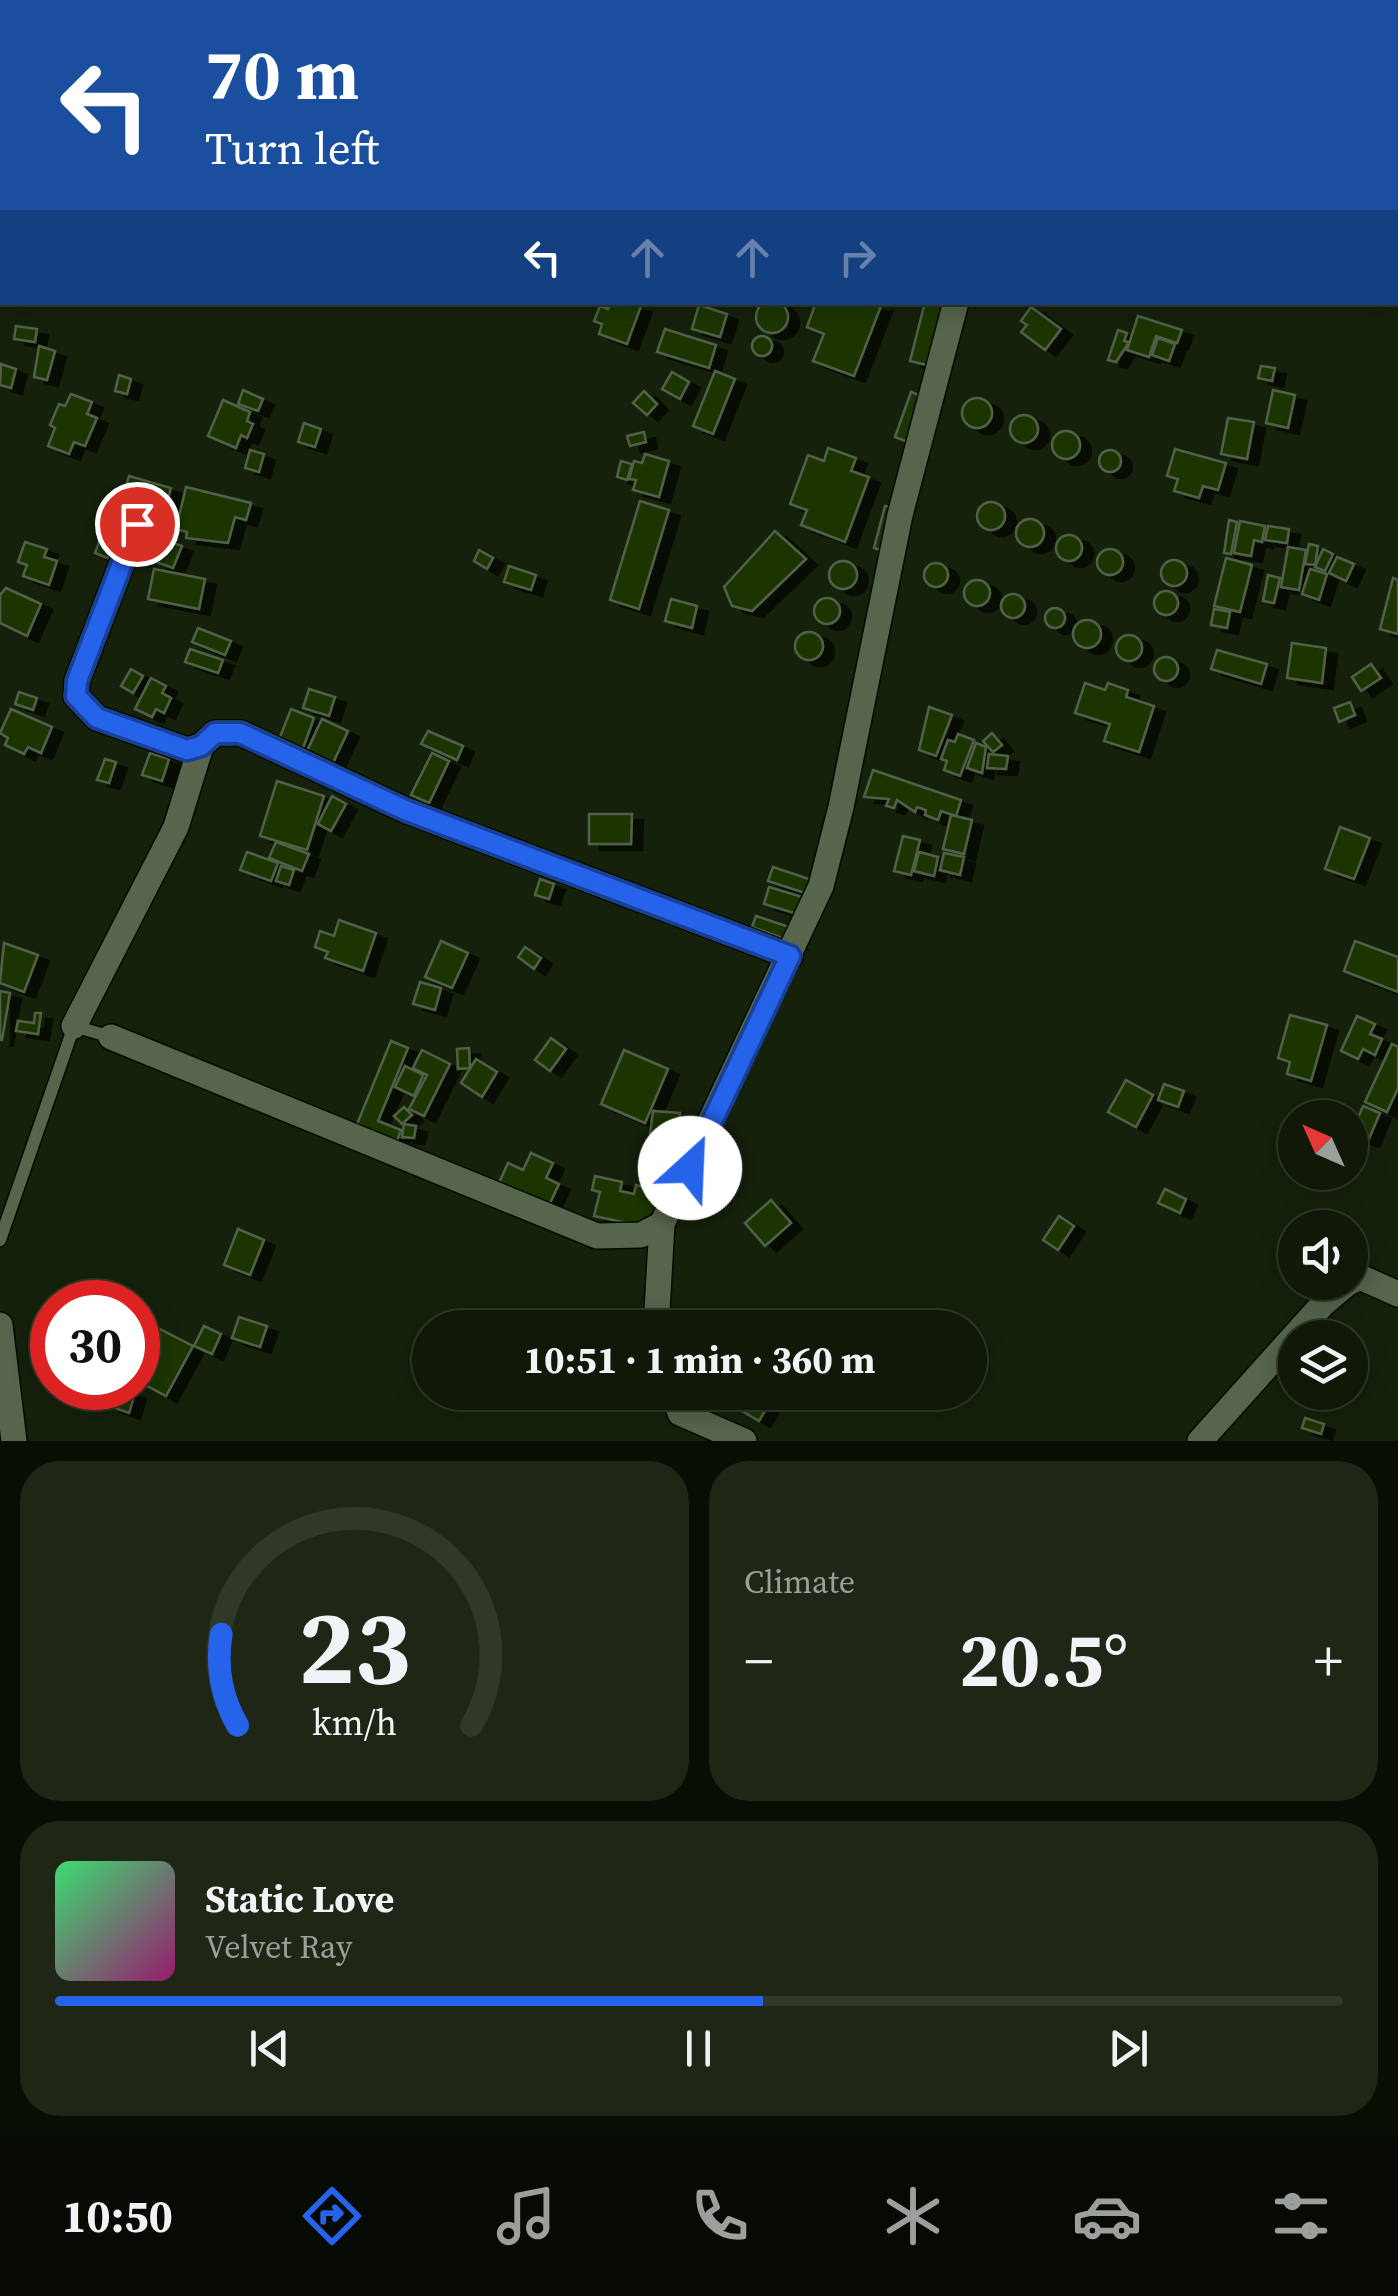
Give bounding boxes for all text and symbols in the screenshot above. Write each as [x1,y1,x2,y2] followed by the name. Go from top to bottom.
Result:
[205,26,359,122] text: 70 m
[40,40,170,170] icon: left
[205,117,379,179] text: Turn left
[515,230,570,285] icon: left
[620,230,675,285] icon: ahead
[725,230,780,285] icon: ahead
[830,230,885,285] icon: right
[95,482,180,567] pin
[110,497,165,552] icon: arrive
[1278,1100,1368,1190] north arrow
[1278,1100,1368,1410] map controls
[638,1116,742,1220] position arrow
[1278,1210,1368,1300] button: sound
[30,1280,160,1410] speed limit sign: 30
[1278,1320,1368,1410] button: layers
[523,1334,876,1386] text: 10:51 · 1 min · 360 m
[744,1560,855,1604] text: Climate
[298,1575,411,1718] text: 23
[959,1608,1128,1711] text: 20.5°
[744,1623,773,1698] text: −
[1314,1623,1343,1698] text: +
[312,1698,397,1747] text: km/h
[205,1873,394,1925] text: Static Love
[205,1925,352,1969] text: Velvet Ray
[242,2021,297,2076] icon: previous
[671,2021,726,2076] icon: pause
[1101,2021,1156,2076] icon: next
[297,2181,367,2251] icon: directions
[491,2181,561,2251] icon: music
[685,2181,755,2251] icon: phone
[878,2181,948,2251] icon: climate
[1072,2181,1142,2251] icon: car
[1266,2181,1336,2251] icon: filters
[62,2185,173,2247] text: 10:50

